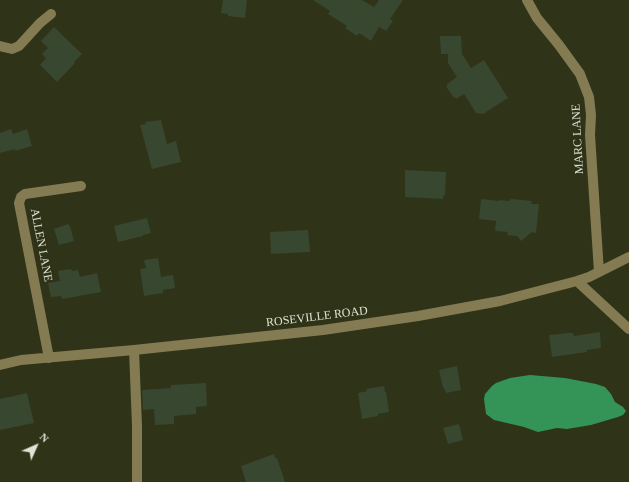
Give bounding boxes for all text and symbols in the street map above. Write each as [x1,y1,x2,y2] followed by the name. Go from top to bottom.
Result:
[569,104,587,174] street label: MARC LANE
[27,207,55,283] street label: ALLEN LANE
[265,304,369,330] street label: ROSEVILLE ROAD
[16,426,56,466] north arrow
[37,430,52,445] text: N

